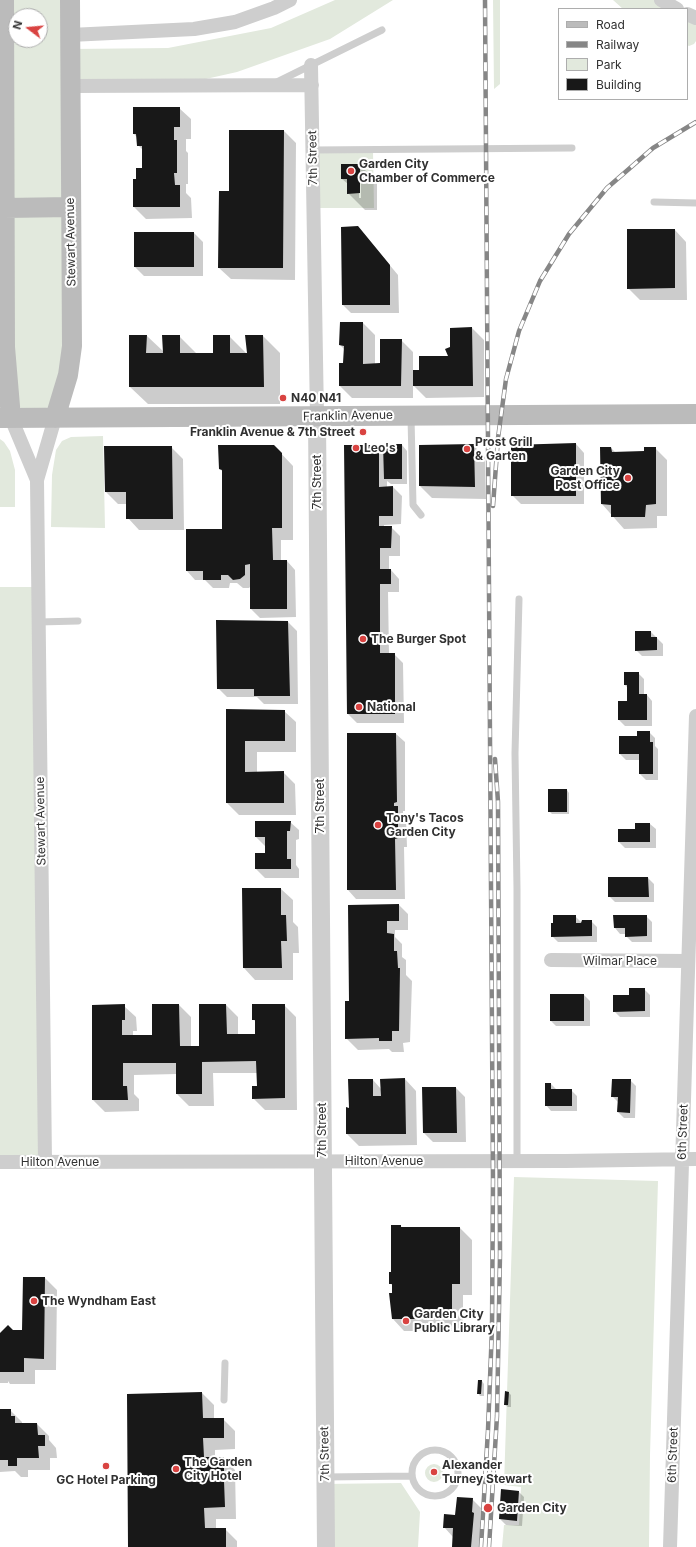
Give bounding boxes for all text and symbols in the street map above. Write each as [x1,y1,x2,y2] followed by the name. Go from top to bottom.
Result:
[8,8,48,48] north arrow
[558,8,688,100] legend
[596,17,625,32] text: Road
[10,19,25,31] text: N
[596,37,639,52] text: Railway
[596,57,622,72] text: Park
[596,77,641,92] text: Building
[305,130,321,186] street label: 7th Street
[359,157,495,185] place label: Garden City Chamber of Commerce
[346,166,356,176] marker: Garden City Chamber of Commerce
[63,197,79,287] street label: Stewart Avenue
[291,391,341,405] place label: N40 N41
[278,393,288,403] marker: N40 N41
[303,408,393,424] street label: Franklin Avenue
[190,425,355,439] place label: Franklin Avenue & 7th Street
[358,427,368,437] marker: Franklin Avenue & 7th Street
[475,435,532,463] place label: Prost Grill & Garten
[364,441,396,455] place label: Leo's
[351,443,361,453] marker: Leo's
[462,444,472,454] marker: Prost Grill & Garten
[310,454,324,510] street label: 7th Street
[550,464,620,492] place label: Garden City Post Office
[623,473,633,483] marker: Garden City Post Office
[371,632,466,646] place label: The Burger Spot
[358,634,368,644] marker: The Burger Spot
[367,700,416,714] place label: National
[354,702,364,712] marker: National
[33,776,49,866] street label: Stewart Avenue
[313,778,327,834] street label: 7th Street
[386,811,464,839] place label: Tony's Tacos Garden City
[373,820,383,830] marker: Tony's Tacos Garden City
[583,954,657,968] street label: Wilmar Place
[315,1102,329,1158] street label: 7th Street
[675,1104,691,1160] street label: 6th Street
[345,1154,423,1168] street label: Hilton Avenue
[21,1155,99,1169] street label: Hilton Avenue
[42,1294,156,1308] place label: The Wyndham East
[29,1296,39,1306] marker: The Wyndham East
[414,1307,495,1335] place label: Garden City Public Library
[401,1316,411,1326] marker: Garden City Public Library
[317,1426,333,1482] street label: 7th Street
[665,1427,681,1483] street label: 6th Street
[184,1455,252,1483] place label: The Garden City Hotel
[442,1458,532,1486] place label: Alexander Turney Stewart
[101,1461,111,1471] marker: GC Hotel Parking
[171,1464,181,1474] marker: The Garden City Hotel
[429,1467,439,1477] marker: Alexander Turney Stewart
[56,1473,156,1487] place label: GC Hotel Parking
[497,1501,567,1515] place label: Garden City
[482,1502,494,1514] marker: Garden City

